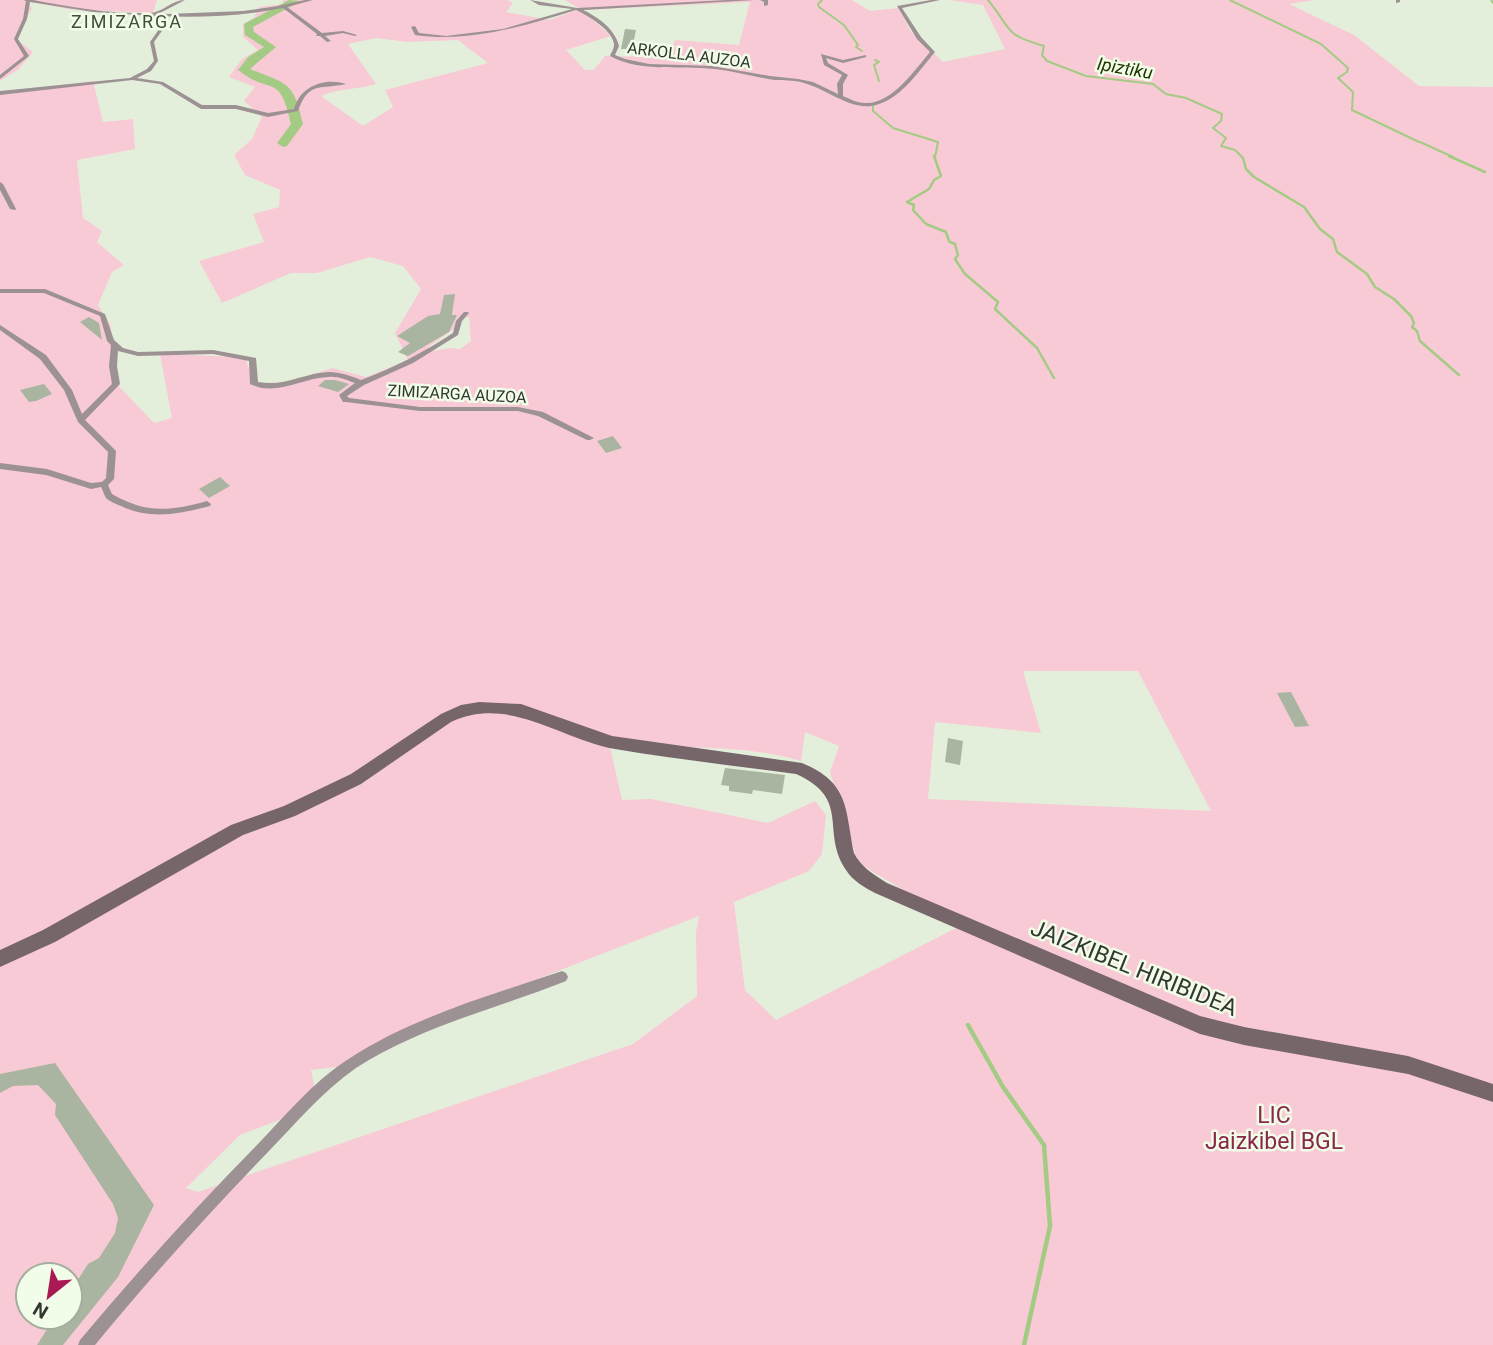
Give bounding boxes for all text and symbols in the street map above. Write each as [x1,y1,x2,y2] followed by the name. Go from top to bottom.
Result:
[71,11,183,32] district label: ZIMIZARGA
[626,38,752,72] street label: ARKOLLA AUZOA
[1096,53,1155,83] water label: Ipiztiku
[387,381,527,407] street label: ZIMIZARGA AUZOA
[1027,914,1241,1022] street label: JAIZKIBEL HIRIBIDEA
[1205,1102,1343,1155] park label: LIC Jaizkibel BGL
[14,1261,84,1331] north arrow
[29,1297,52,1324] text: N

